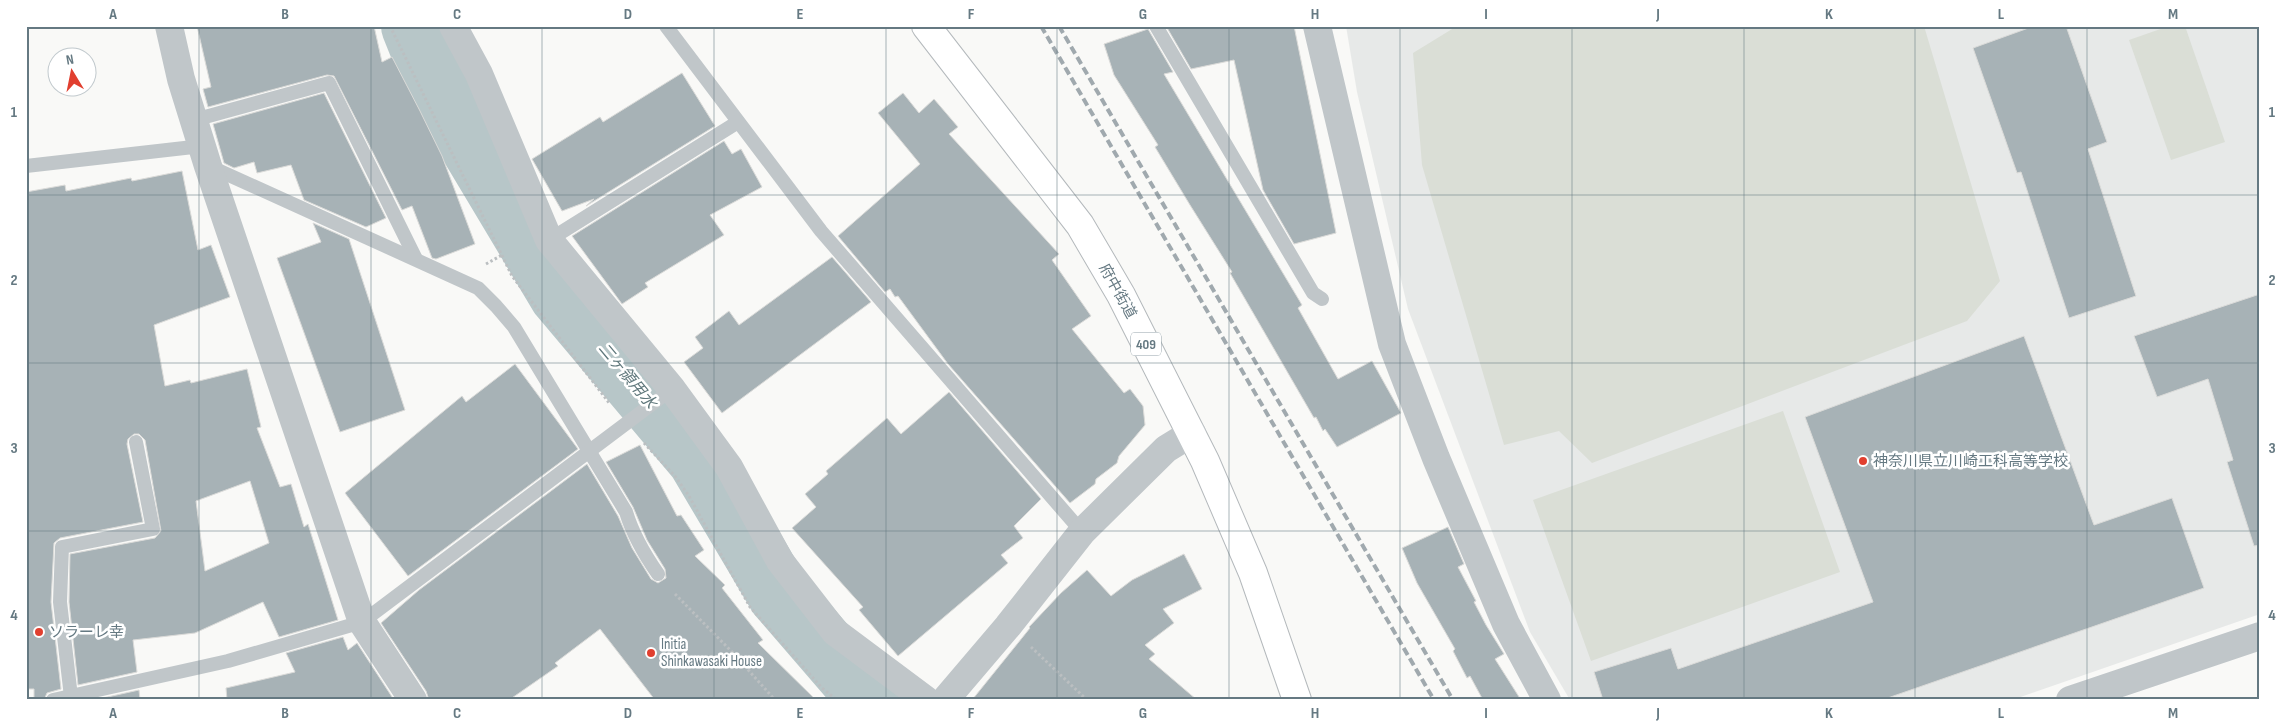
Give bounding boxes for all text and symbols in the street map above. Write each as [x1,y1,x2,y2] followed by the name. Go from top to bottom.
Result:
[108,5,117,24] text: A
[281,5,289,24] text: B
[453,5,461,24] text: C
[624,5,632,24] text: D
[797,5,804,24] text: E
[968,5,975,24] text: F
[1139,5,1147,24] text: G
[1311,5,1319,24] text: H
[1484,5,1488,24] text: I
[1655,5,1660,24] text: J
[1825,5,1833,24] text: K
[1998,5,2005,24] text: L
[2168,5,2178,24] text: M
[48,48,98,98] north arrow
[65,51,75,69] text: N
[11,103,18,122] text: 1
[2269,103,2276,122] text: 1
[1095,260,1140,322] street label: 府中街道
[10,271,18,290] text: 2
[2268,271,2276,290] text: 2
[1131,332,1161,356] road number: 409
[594,339,661,414] water label: 二ヶ領用水
[10,439,18,458] text: 3
[2268,439,2276,458] text: 3
[1873,452,2068,471] place label: 神奈川県立川崎工科高等学校
[1857,455,1869,467] marker: 神奈川県立川崎工科高等学校
[10,606,18,625] text: 4
[2268,606,2276,625] text: 4
[49,623,124,642] place label: ソラーレ幸
[33,626,45,638] marker: ソラーレ幸
[661,635,762,671] place label: Initia Shinkawasaki House
[645,647,657,659] marker: Initia Shinkawasaki House
[108,704,117,723] text: A
[281,704,289,723] text: B
[453,704,461,723] text: C
[624,704,632,723] text: D
[797,704,804,723] text: E
[968,704,975,723] text: F
[1139,704,1147,723] text: G
[1311,704,1319,723] text: H
[1484,704,1488,723] text: I
[1655,704,1660,723] text: J
[1825,704,1833,723] text: K
[1998,704,2005,723] text: L
[2168,704,2178,723] text: M

